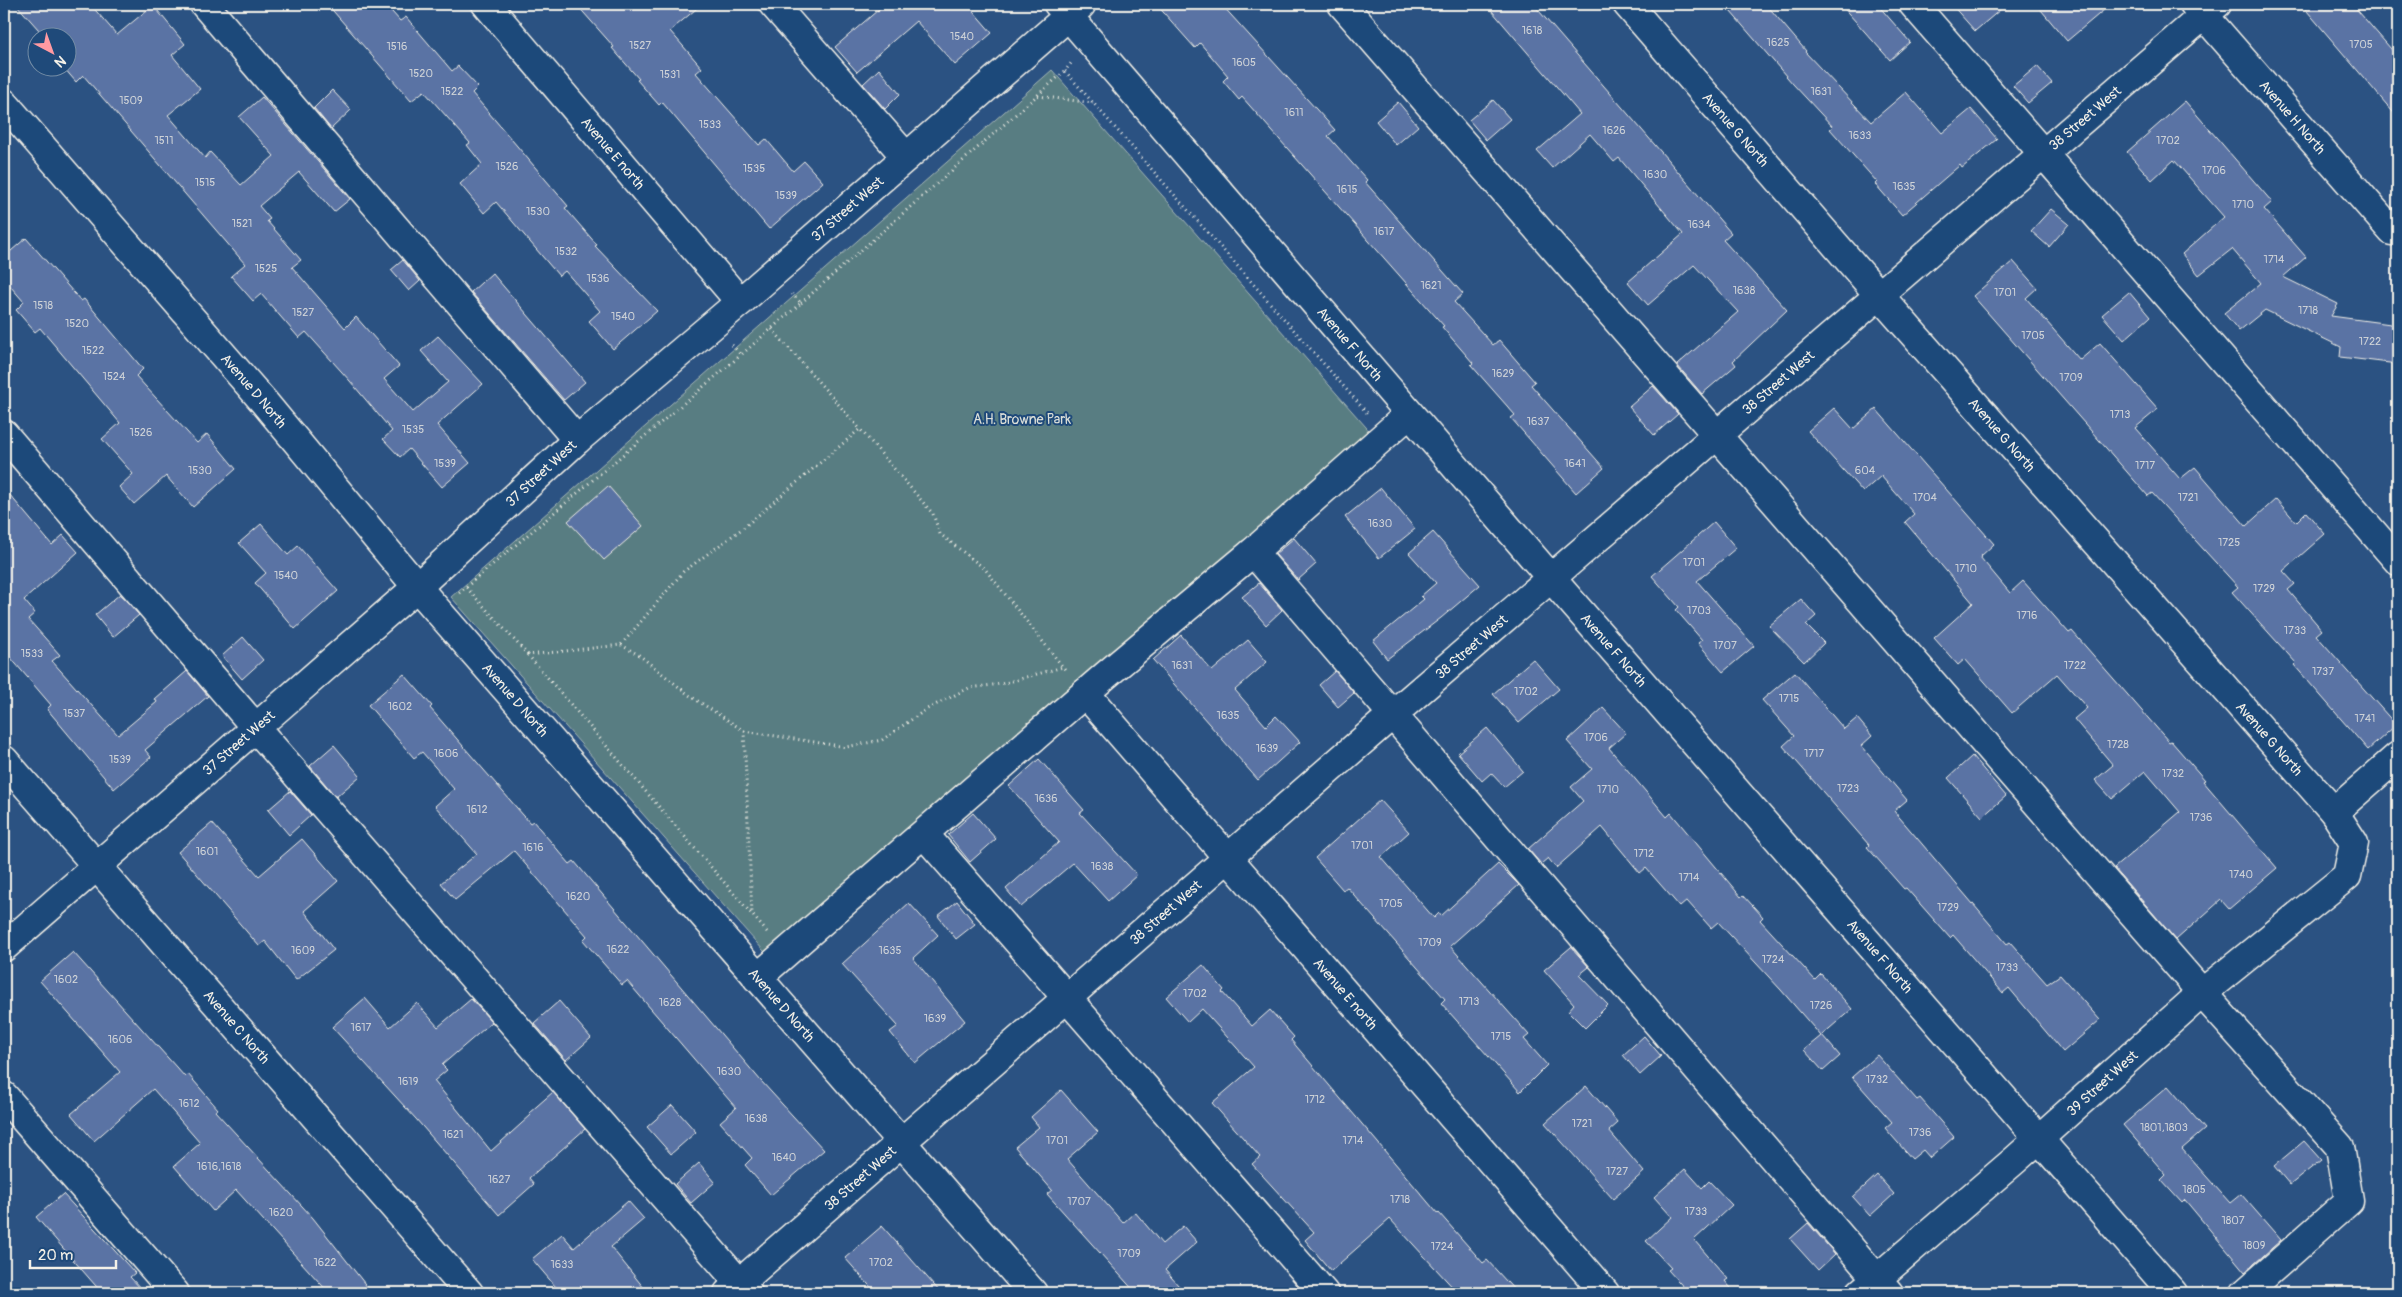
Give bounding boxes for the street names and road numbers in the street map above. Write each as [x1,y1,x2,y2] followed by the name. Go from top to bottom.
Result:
[2255,77,2329,158] street label: Avenue H North
[2046,82,2125,154] street label: 38 Street West
[1699,89,1772,170] street label: Avenue G North
[577,114,648,193] street label: Avenue E north
[808,173,887,245] street label: 37 Street West
[1313,304,1386,385] street label: Avenue F North
[1739,347,1818,418] street label: 38 Street West
[217,350,290,432] street label: Avenue D North
[1965,395,2039,475] street label: Avenue G North
[502,437,580,510] street label: 37 Street West
[1577,610,1650,690] street label: Avenue F North
[1432,611,1511,683] street label: 38 Street West
[478,660,552,740] street label: Avenue D North
[2232,699,2306,779] street label: Avenue G North
[199,707,279,779] street label: 37 Street West
[1126,876,1206,948] street label: 38 Street West
[1843,916,1916,997] street label: Avenue F North
[1310,955,1381,1033] street label: Avenue E north
[745,965,818,1046] street label: Avenue D North
[200,987,273,1067] street label: Avenue C North
[2063,1047,2142,1120] street label: 39 Street West
[821,1142,900,1214] street label: 38 Street West

